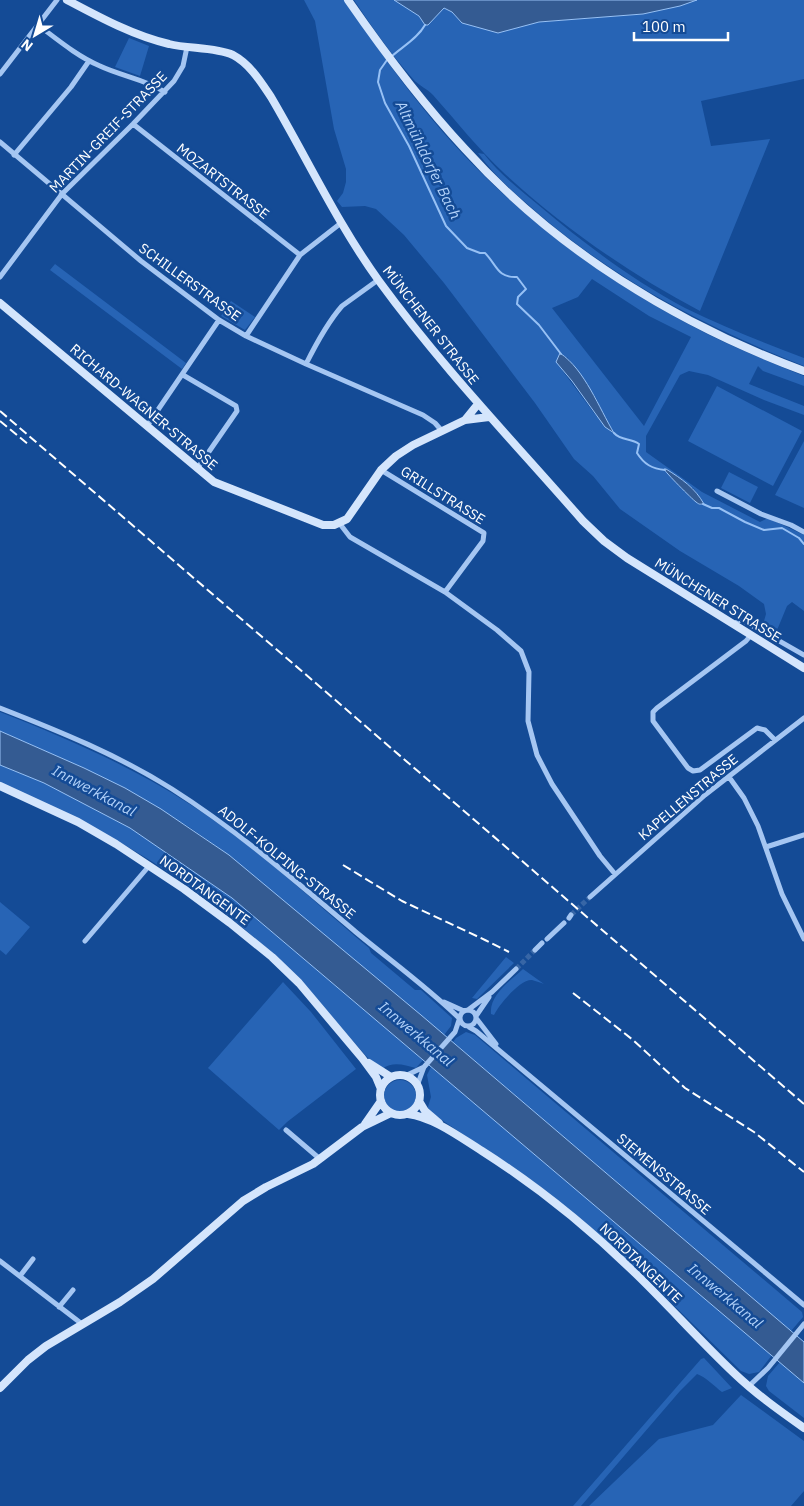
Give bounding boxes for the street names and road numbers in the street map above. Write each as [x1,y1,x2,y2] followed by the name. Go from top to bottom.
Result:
[45,68,171,196] street label: MARTIN-GREIF-STRASSE
[173,139,273,223] street label: MOZARTSTRASSE
[135,239,245,325] street label: SCHILLERSTRASSE
[379,262,483,388] street label: MÜNCHENER STRASSE
[66,340,222,474] street label: RICHARD-WAGNER-STRASSE
[397,462,489,528] street label: GRILLSTRASSE
[651,554,785,646] street label: MÜNCHENER STRASSE
[634,750,742,844] street label: KAPELLENSTRASSE
[215,801,359,923] street label: ADOLF-KOLPING-STRASSE
[156,851,254,929] street label: NORDTANGENTE
[613,1129,715,1219] street label: SIEMENSSTRASSE
[596,1219,686,1307] street label: NORDTANGENTE

